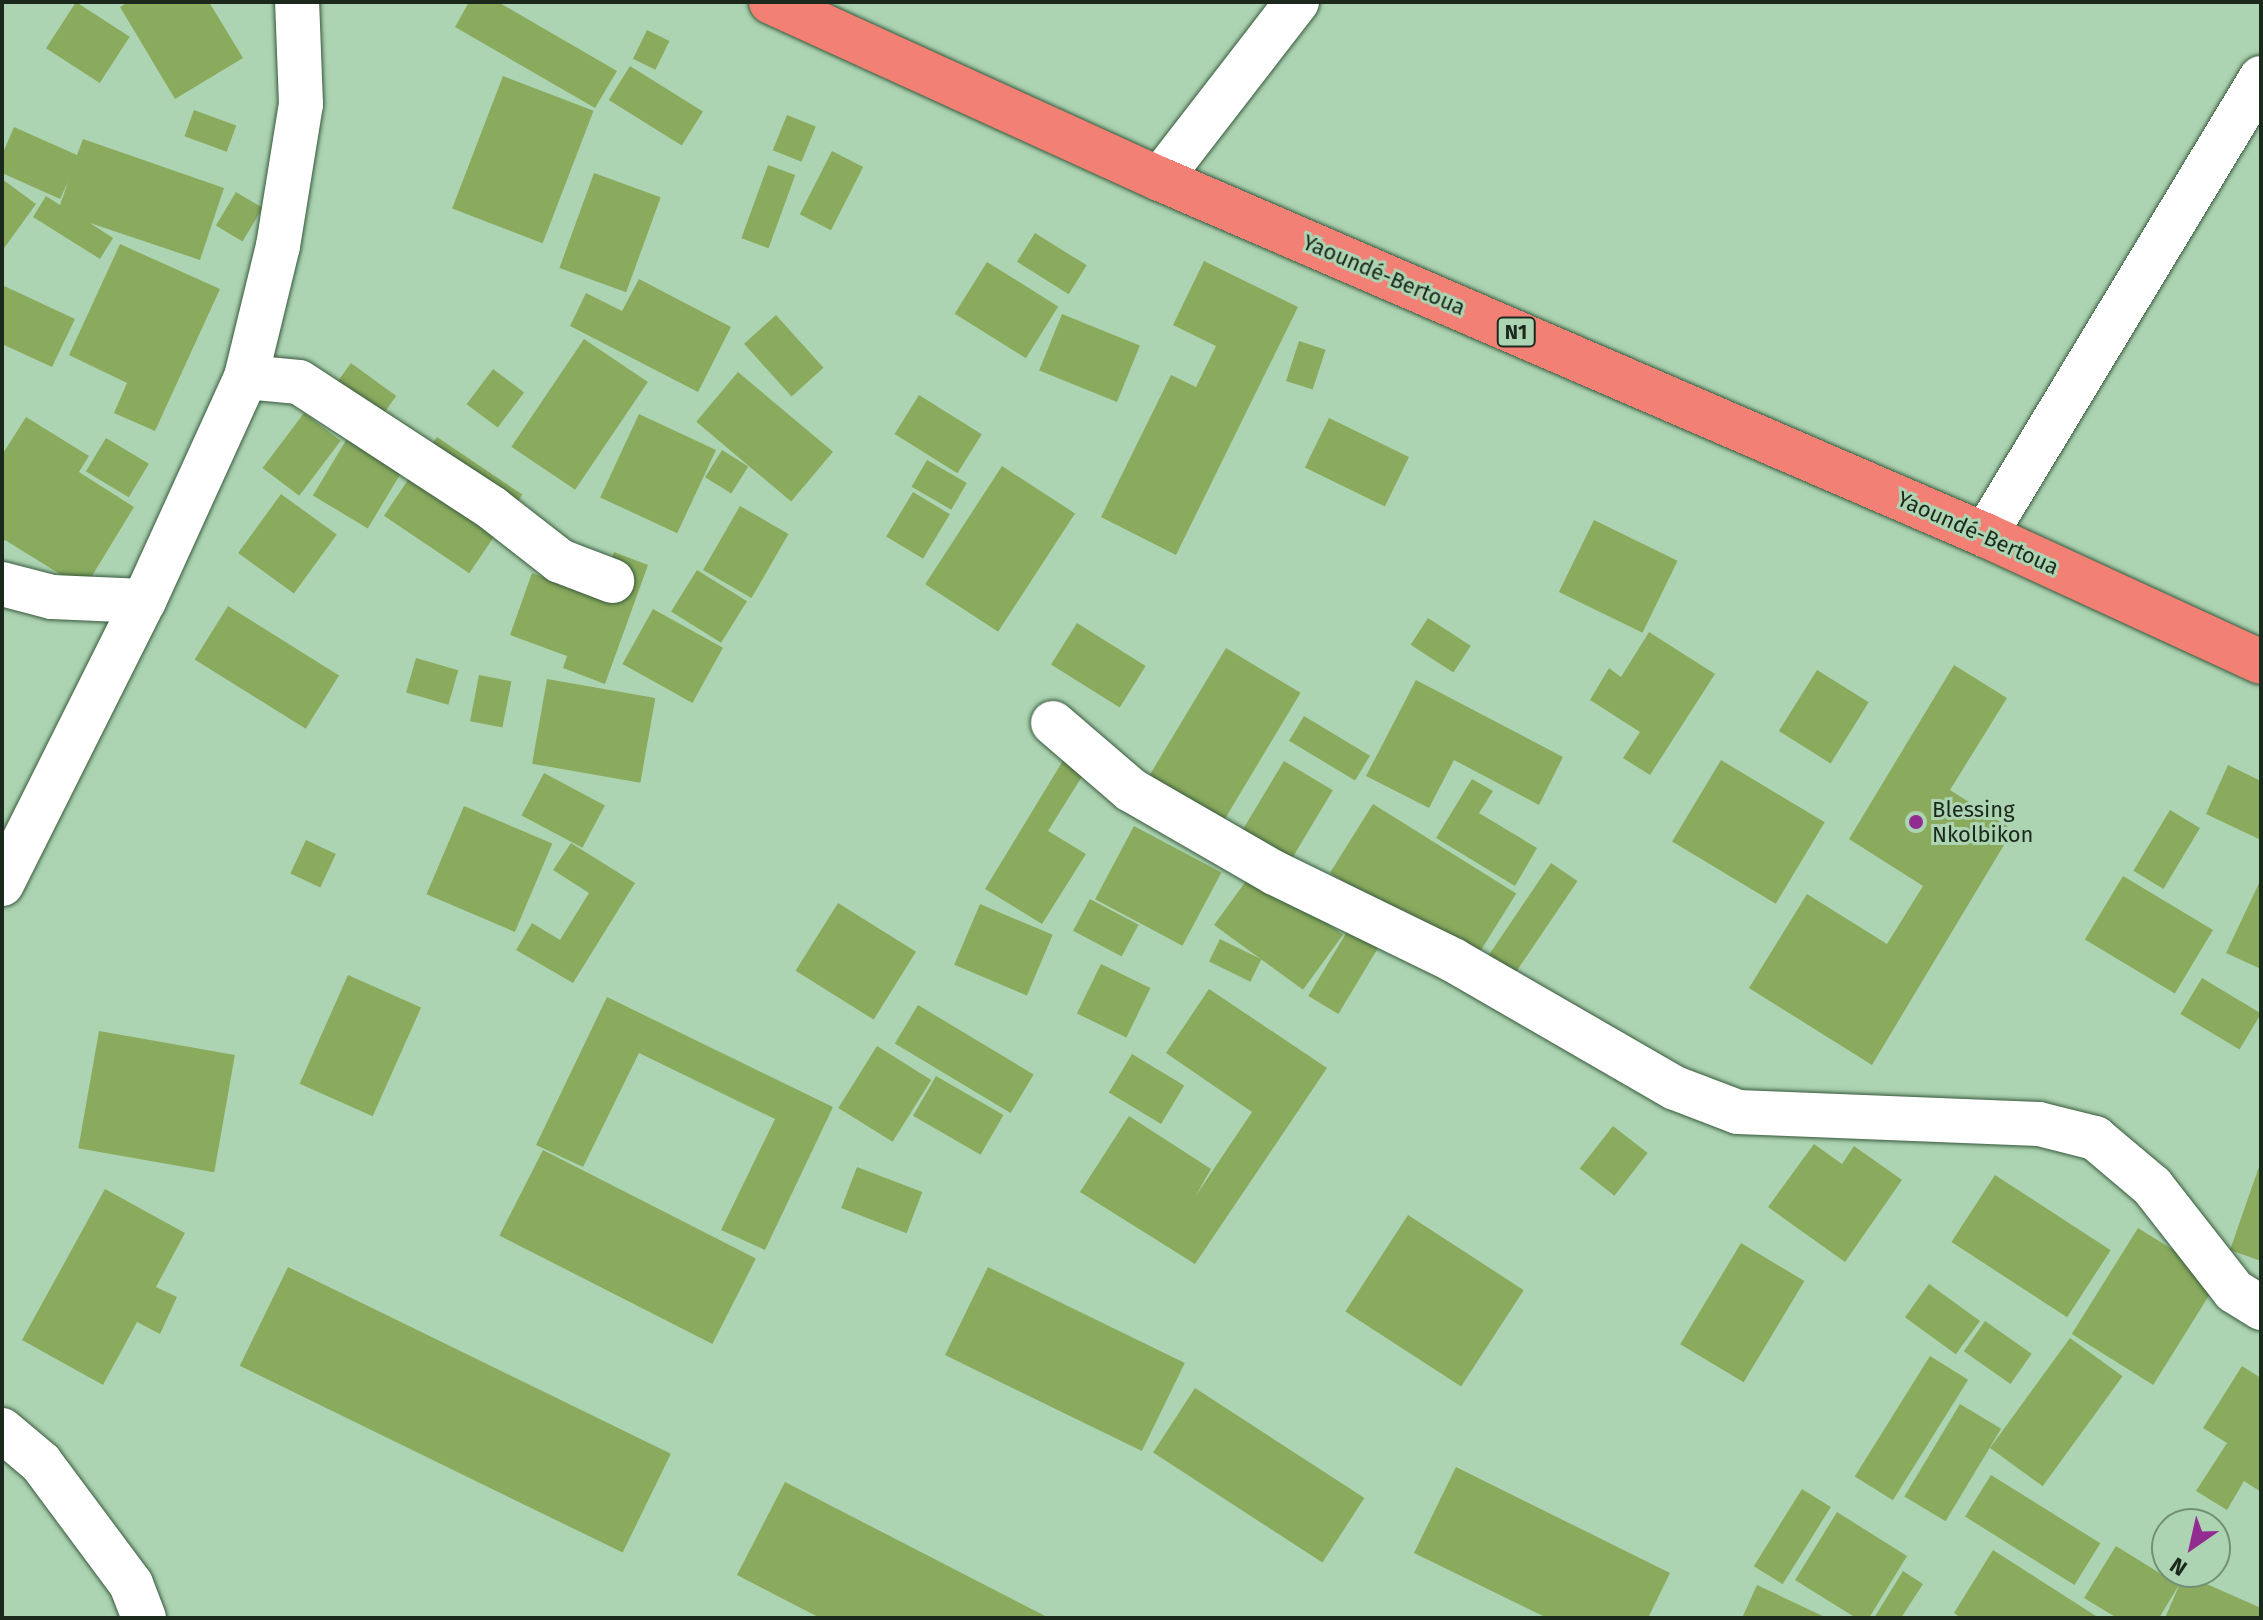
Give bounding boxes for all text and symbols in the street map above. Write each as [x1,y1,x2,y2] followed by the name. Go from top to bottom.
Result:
[1299,229,1469,321] street label: Yaoundé-Bertoua
[1496,316,1536,348] road number: N1
[1893,486,2063,580] street label: Yaoundé-Bertoua
[1932,796,2033,848] place label: Blessing Nkolbikon
[1907,813,1925,831] marker: Blessing Nkolbikon
[2151,1508,2231,1588] north arrow
[2165,1551,2192,1582] text: N

